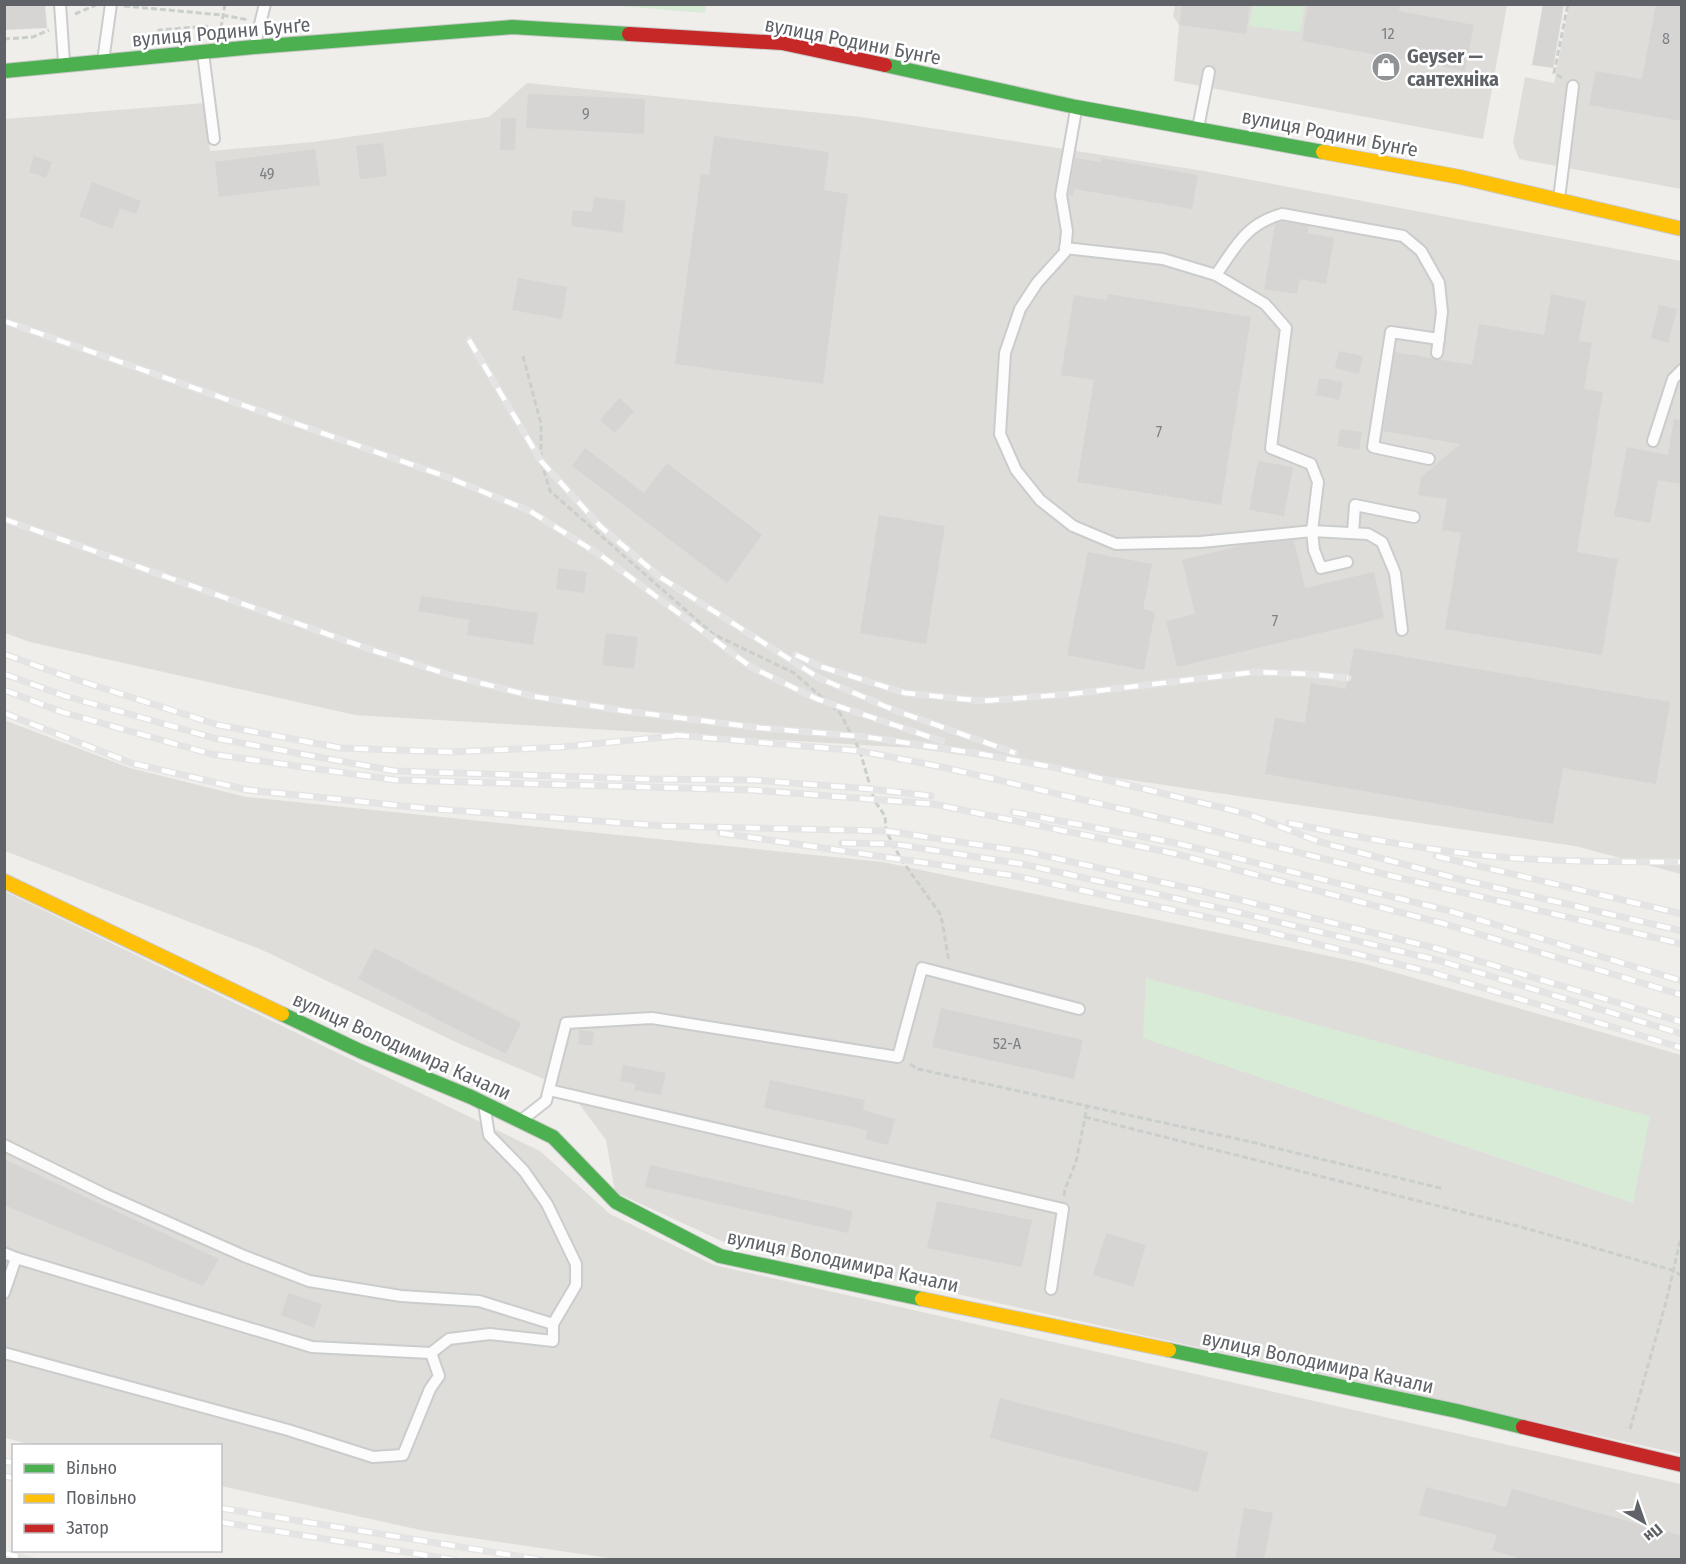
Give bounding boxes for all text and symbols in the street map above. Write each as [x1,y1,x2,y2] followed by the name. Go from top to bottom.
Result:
[131,12,311,52] street label: вулиця Родини Бунґе
[763,12,943,70] street label: вулиця Родини Бунґе
[1381,24,1395,43] house number: 12
[1662,29,1670,48] house number: 8
[1407,44,1499,91] place label: Geyser — сантехніка
[1370,51,1402,83] shop icon: Geyser — сантехніка
[582,104,590,123] house number: 9
[1240,104,1420,162] street label: вулиця Родини Бунґе
[259,164,275,183] house number: 49
[1156,422,1163,441] house number: 7
[1272,611,1279,630] house number: 7
[289,987,515,1105] street label: вулиця Володимира Качали
[993,1034,1022,1053] house number: 52-А
[725,1225,961,1297] street label: вулиця Володимира Качали
[1200,1326,1436,1398] street label: вулиця Володимира Качали
[12,1444,222,1552] legend
[66,1457,117,1479] text: Вільно
[66,1487,137,1509] text: Повільно
[1614,1492,1674,1552] north arrow
[66,1517,109,1539] text: Затор
[1640,1520,1666,1546] text: Пн

